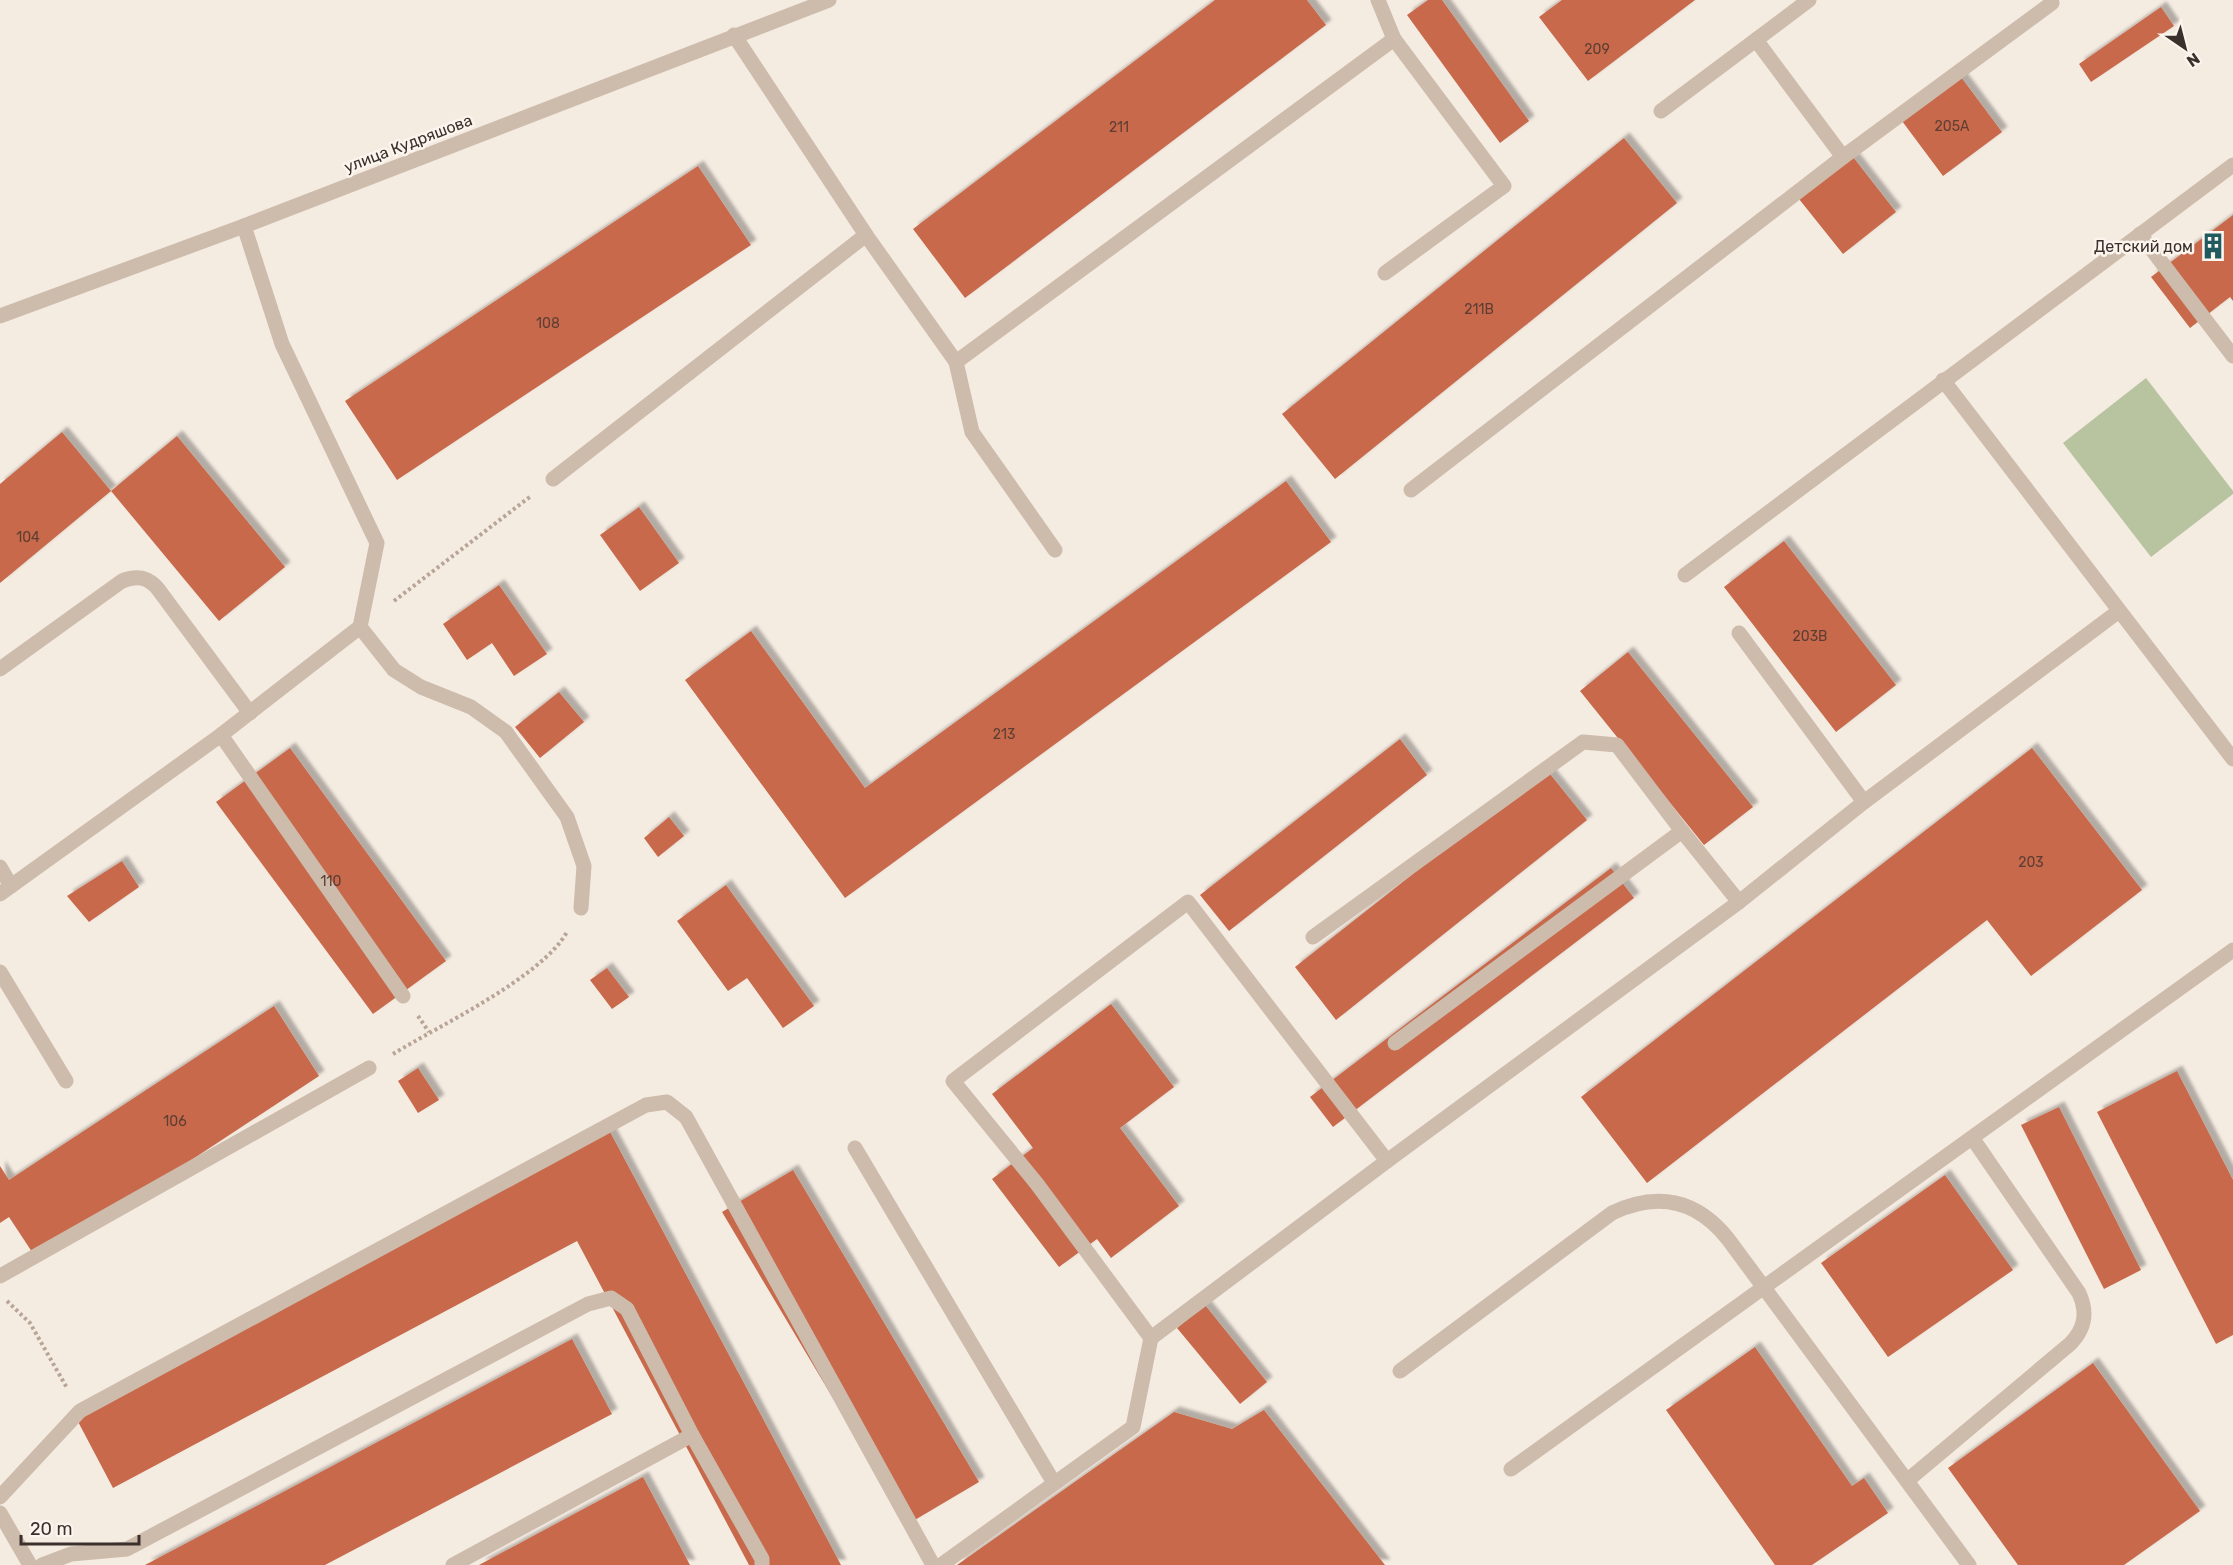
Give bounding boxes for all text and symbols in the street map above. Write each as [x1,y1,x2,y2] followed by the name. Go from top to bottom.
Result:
[2155,18,2215,78] north arrow
[1584,41,1610,58] house number: 209
[2183,49,2203,71] text: N
[341,110,475,177] street label: улица Кудряшова
[1935,118,1970,135] house number: 205А
[1109,119,1129,136] house number: 211
[2198,231,2228,261] building icon: Детский дом
[2094,237,2193,256] place label: Детский дом
[1464,301,1494,318] house number: 211В
[536,315,560,332] house number: 108
[16,529,40,546] house number: 104
[1793,628,1827,645] house number: 203В
[993,726,1015,743] house number: 213
[2018,854,2044,871] house number: 203
[321,873,342,890] house number: 110
[163,1113,187,1130] house number: 106
[21,1508,140,1546] scale bar
[30,1518,72,1540] text: 20 m

